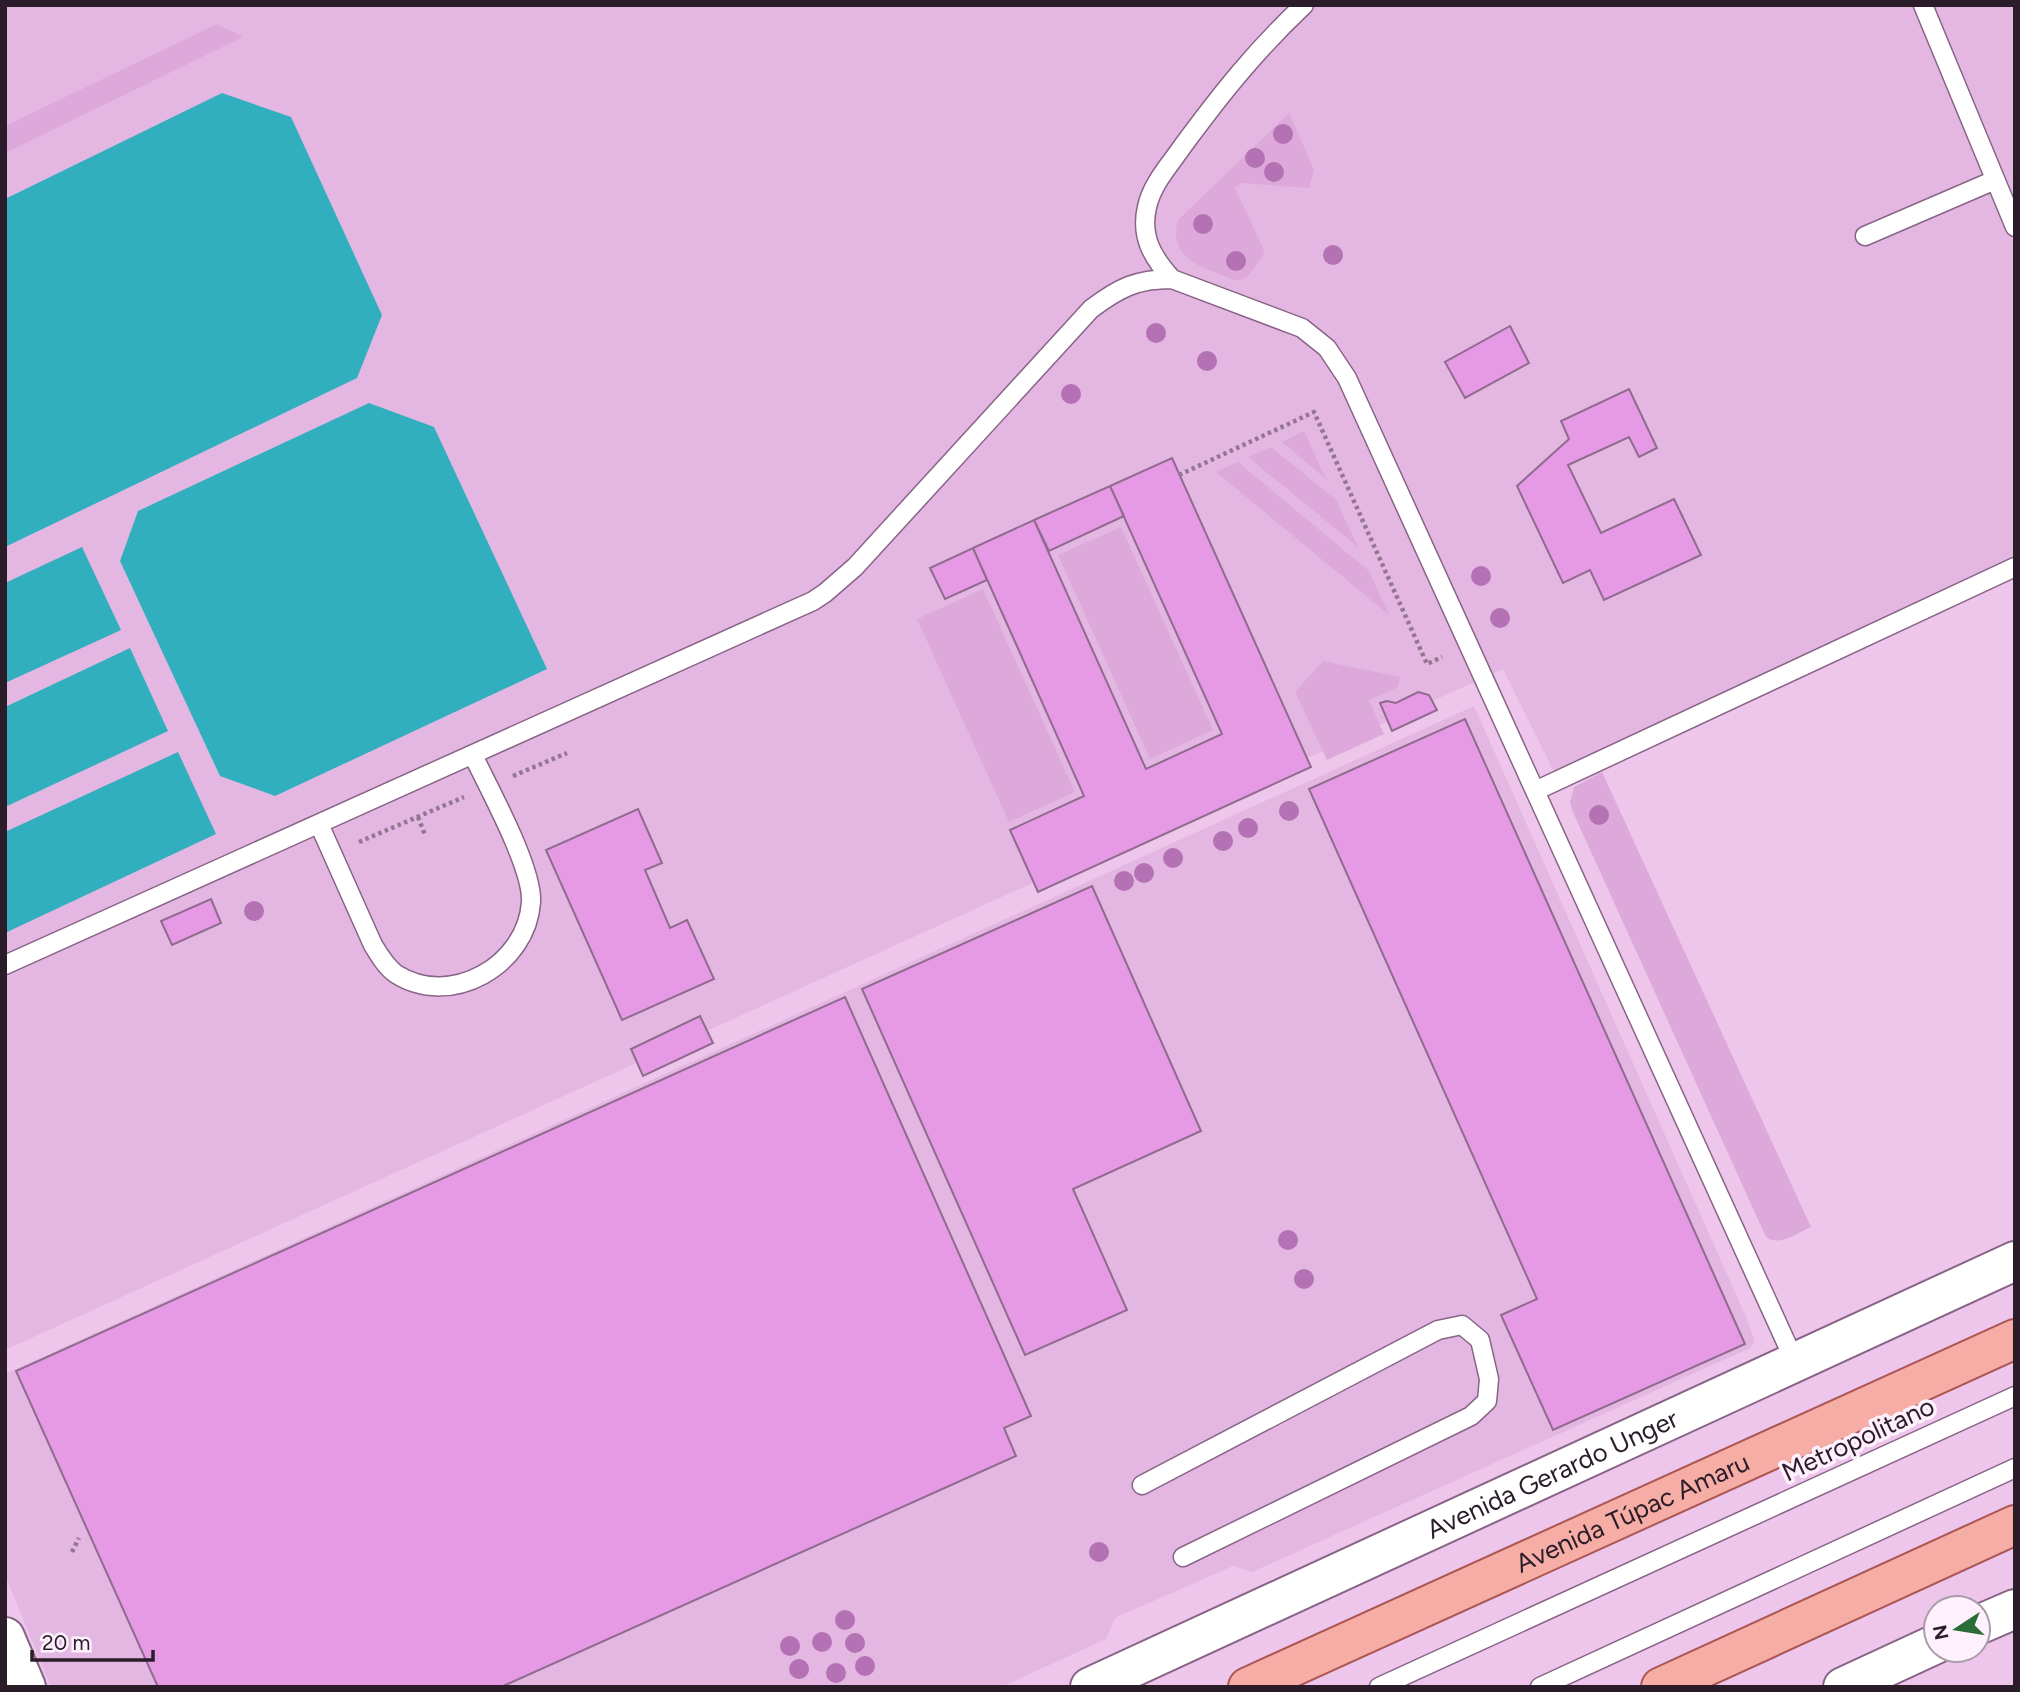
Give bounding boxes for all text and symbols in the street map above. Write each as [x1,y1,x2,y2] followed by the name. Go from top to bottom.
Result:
[1777,1390,1939,1488] street label: Metropolitano
[1422,1402,1683,1546] street label: Avenida Gerardo Unger
[1510,1446,1754,1580] street label: Avenida Túpac Amaru
[1922,1594,1992,1664] north arrow
[32,1618,152,1662] scale bar
[1928,1623,1954,1642] text: N
[42,1630,90,1655] text: 20 m

